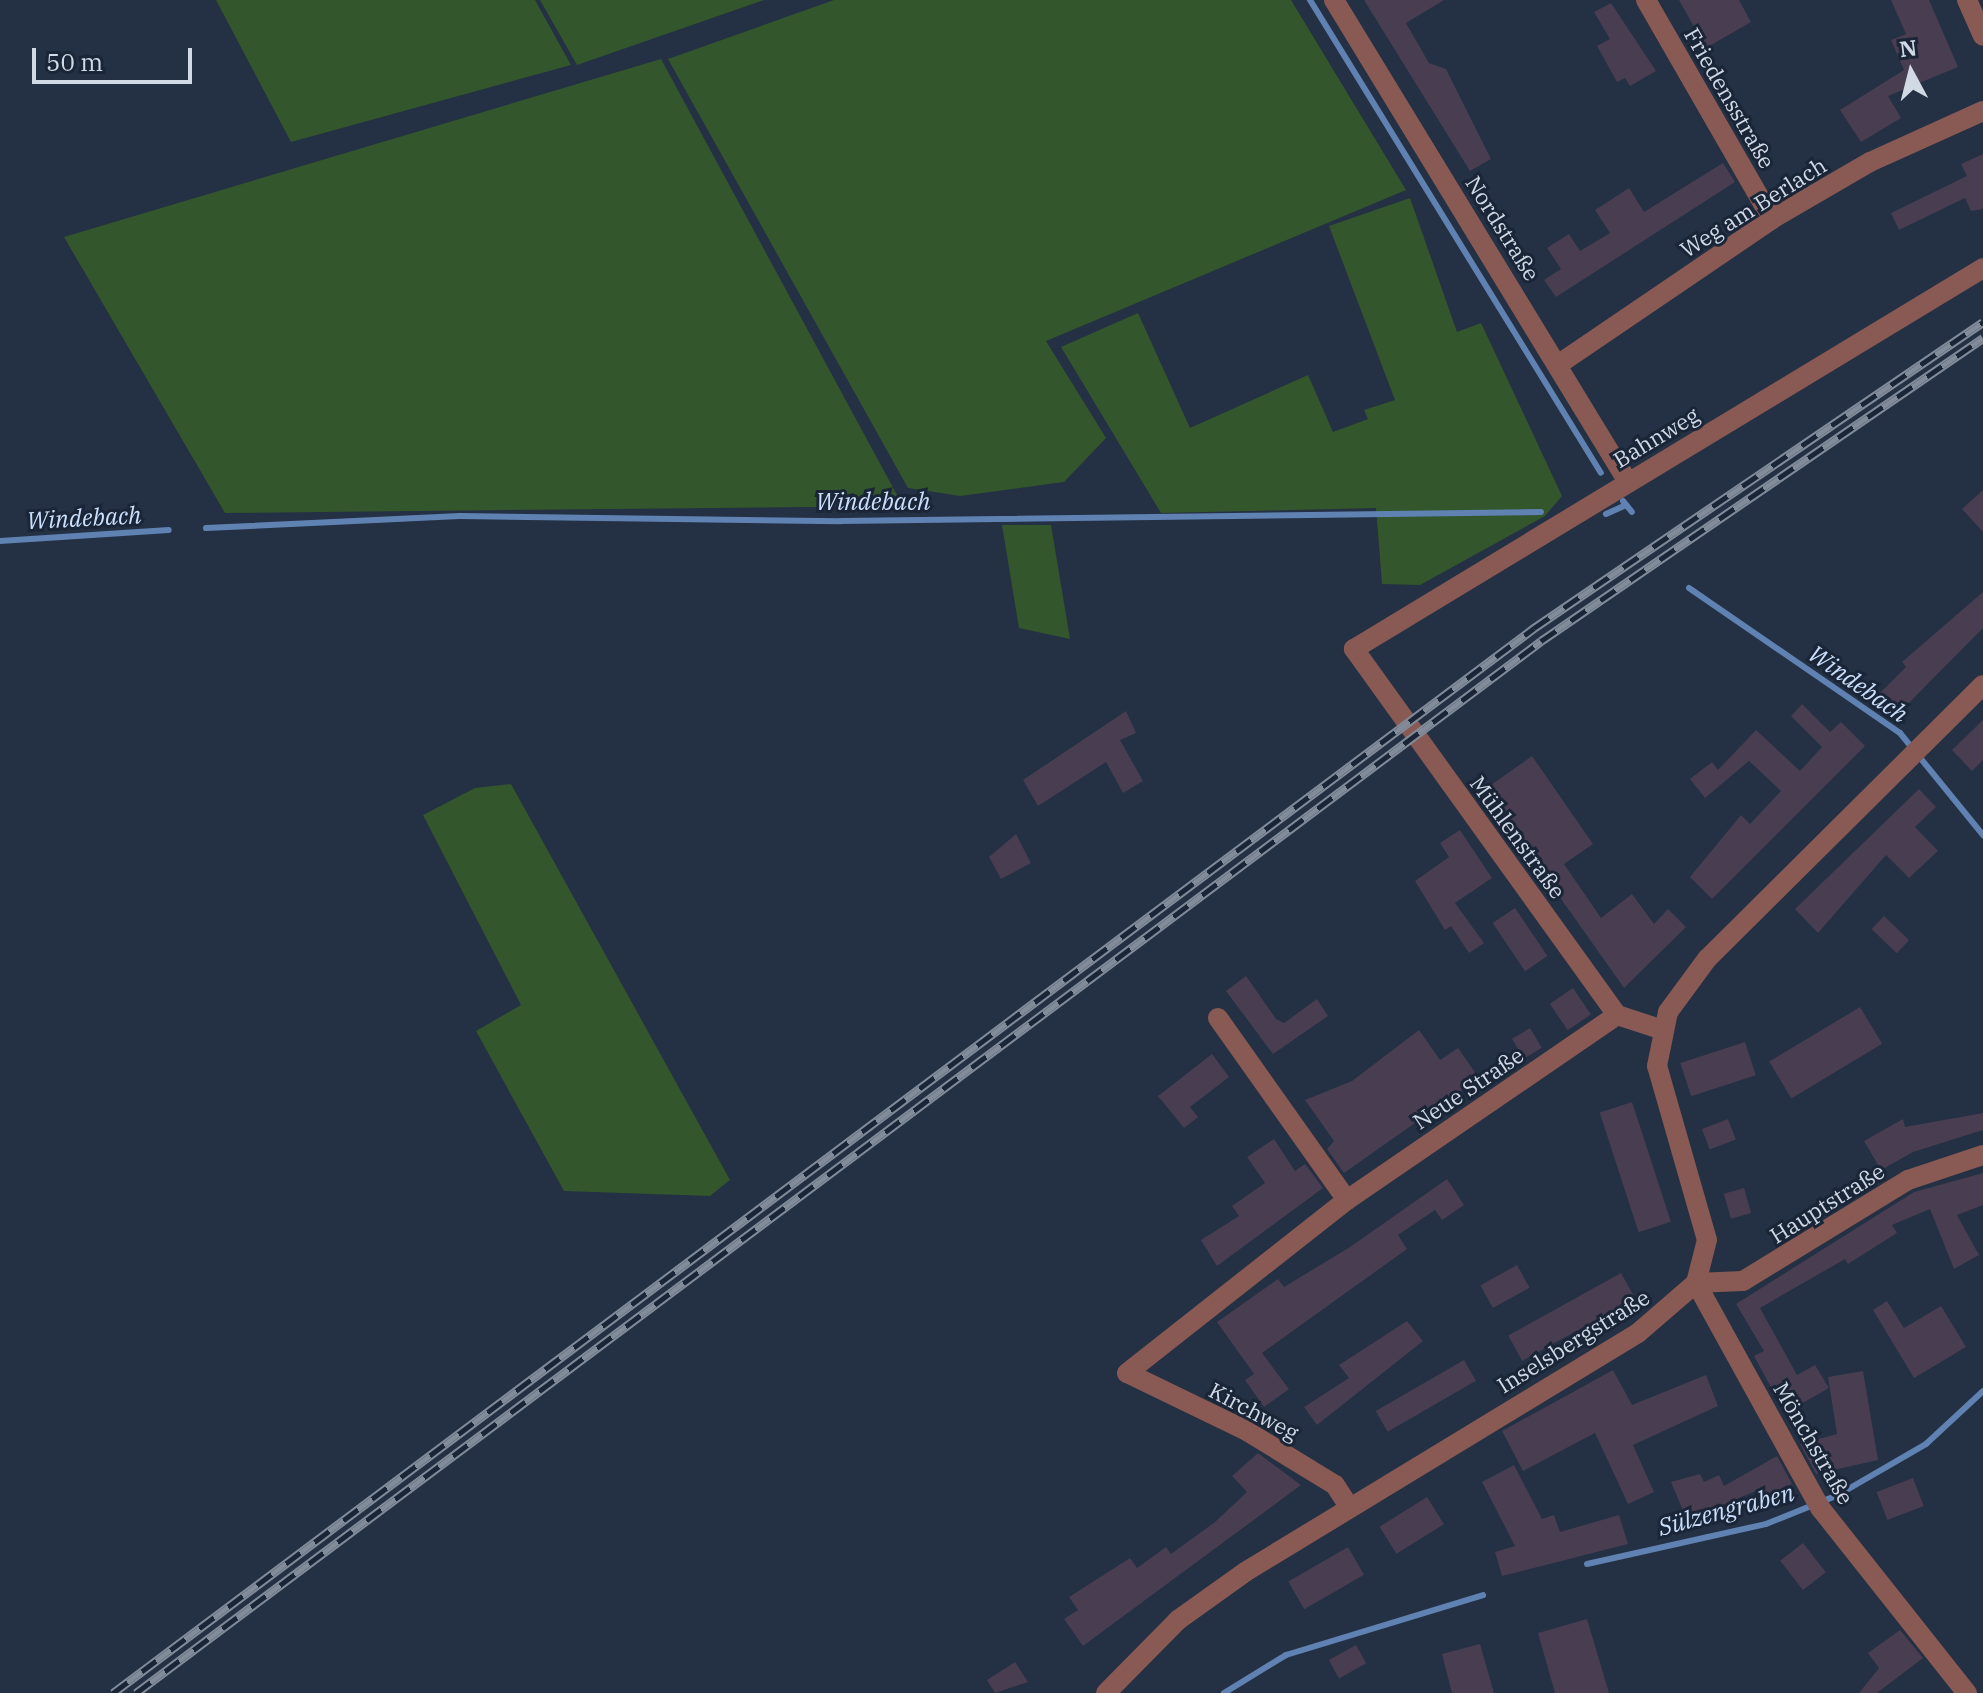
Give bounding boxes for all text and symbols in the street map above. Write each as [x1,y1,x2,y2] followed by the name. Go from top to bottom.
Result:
[1679,23,1781,173] street label: Friedensstraße
[36,32,196,82] scale bar
[1871,32,1951,112] north arrow
[1898,32,1918,63] text: N
[46,46,103,78] text: 50 m
[1675,151,1831,263] street label: Weg am Berlach
[1460,171,1546,285] street label: Nordstraße
[1608,401,1704,473] street label: Bahnweg
[816,488,930,516] water label: Windebach
[26,501,142,535] water label: Windebach
[1803,639,1913,729] water label: Windebach
[1465,771,1571,903] street label: Mühlenstraße
[1408,1041,1528,1135] street label: Neue Straße
[1765,1157,1889,1249] street label: Hauptstraße
[1492,1284,1654,1398] street label: Inselsbergstraße
[1205,1376,1303,1446] street label: Kirchweg
[1768,1377,1860,1509] street label: Mönchstraße
[1655,1478,1797,1542] water label: Sülzengraben

